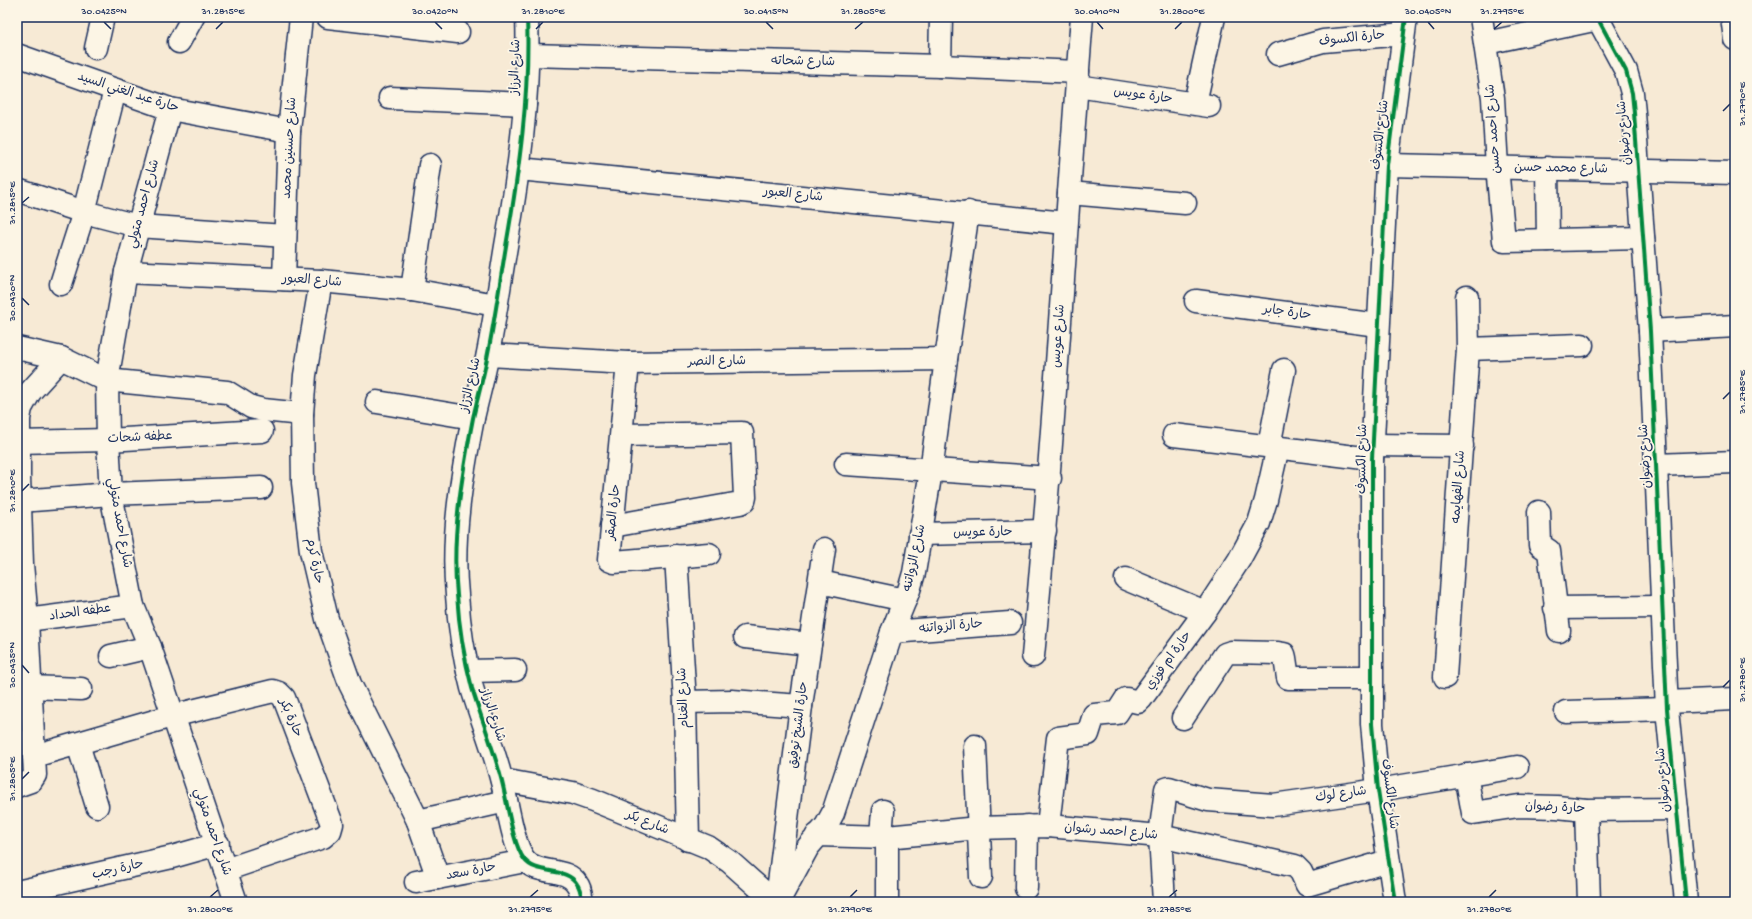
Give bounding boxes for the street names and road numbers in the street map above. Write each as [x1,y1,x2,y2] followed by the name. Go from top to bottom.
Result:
[1318,28,1386,50] street label: حارة الكسوف
[507,39,524,96] street label: شارع الرزاز
[771,54,835,70] street label: شارع شحاته
[75,70,181,118] street label: حارة عبد الغني السيد
[1112,84,1174,108] street label: حارة عويس
[1483,84,1505,174] street label: شارع احمد حسن
[280,97,300,199] street label: شارع حسنين محمد
[1369,99,1393,171] street label: شارع الكسوف
[1615,100,1635,166] street label: شارع رضوان
[125,158,165,251] street label: شارع احمد متولي
[1514,161,1608,177] street label: شارع محمد حسن
[761,184,824,206] street label: شارع العبور
[281,271,342,291] street label: شارع العبور
[1261,302,1312,324] street label: حارة جابر
[1049,304,1069,368] street label: شارع عويس
[687,354,746,370] street label: شارع النصر
[457,356,485,415] street label: شارع الرزاز
[1637,423,1655,489] street label: شارع رضوان
[1355,424,1371,494] street label: شارع الكسوف
[107,429,173,447] street label: عطفه شحات
[1449,450,1469,524] street label: شارع الفهايمه
[102,477,134,570] street label: شارع احمد متولي
[604,483,624,542] street label: حارة الصقر
[901,523,929,593] street label: شارع الزواتنه
[953,525,1013,541] street label: حارة عويس
[301,537,326,585] street label: حارة كرم
[48,601,112,625] street label: عطفه الحداد
[918,617,984,637] street label: حارة الزواتنه
[1143,629,1196,694] street label: حارة ام فوزي
[675,667,694,729] street label: شارع الغنام
[786,681,812,769] street label: حارة الشيخ توفيق
[476,685,508,744] street label: شارع الرزاز
[275,695,305,740] street label: حارة بكر
[1654,747,1674,813] street label: شارع رضوان
[1377,758,1401,830] street label: شارع الكسوف
[1314,784,1368,806] street label: شارع لوك
[188,786,234,878] street label: شارع احمد متولي
[1524,799,1586,817] street label: حارة رضوان
[622,807,671,838] street label: شارع بكر
[1064,820,1158,844] street label: شارع احمد رشوان
[91,857,145,883] street label: حارة رجب
[445,860,498,884] street label: حارة سعد

